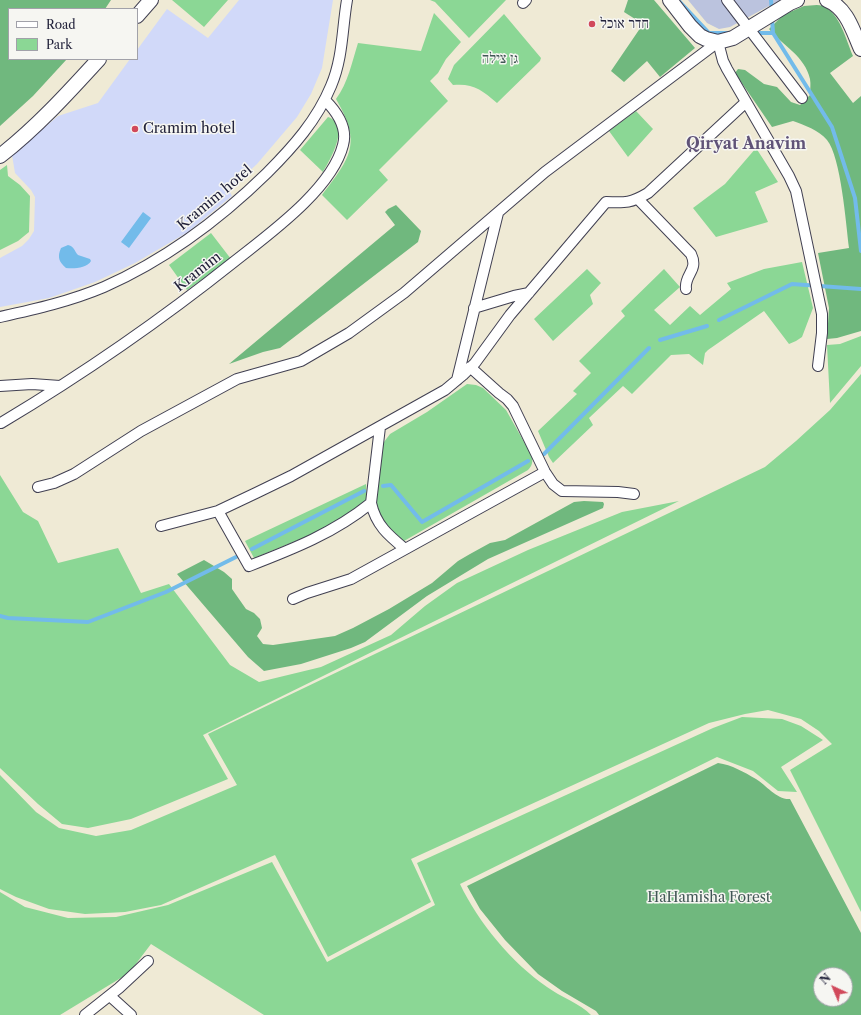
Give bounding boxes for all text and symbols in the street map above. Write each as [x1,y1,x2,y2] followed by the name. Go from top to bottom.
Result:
[8,8,138,60] legend
[600,16,649,32] place label: חדר אוכל
[46,17,76,32] text: Road
[587,19,597,29] marker: חדר אוכל
[46,37,72,52] text: Park
[482,51,518,67] park label: גן צילה
[143,121,235,137] place label: Cramim hotel
[130,124,140,134] marker: Cramim hotel
[686,134,806,154] district label: Qiryat Anavim
[174,162,256,234] street label: Kramim hotel
[171,249,225,295] street label: Kramim
[647,890,771,906] park label: HaHamisha Forest
[813,967,853,1007] north arrow
[817,971,834,987] text: N

